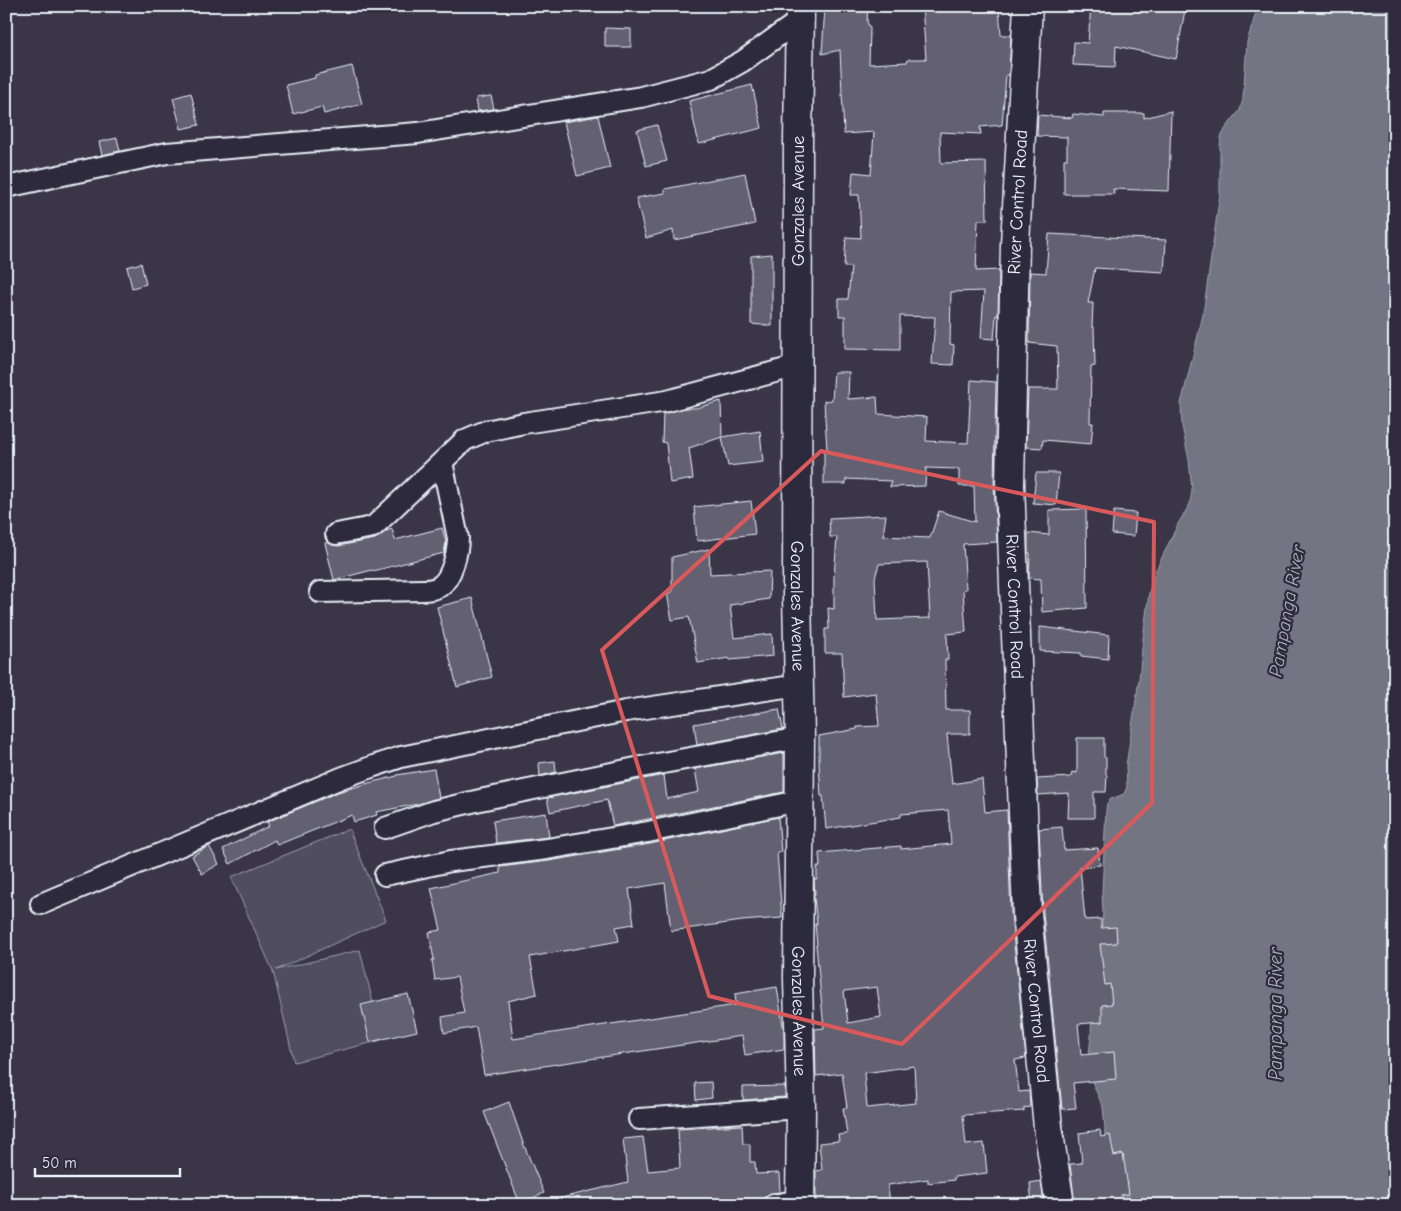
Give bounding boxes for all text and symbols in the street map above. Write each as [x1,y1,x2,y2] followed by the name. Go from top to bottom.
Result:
[1004,129,1032,275] street label: River Control Road
[788,136,809,266] street label: Gonzales Avenue
[1001,534,1028,679] street label: River Control Road
[786,541,809,671] street label: Gonzales Avenue
[1265,542,1310,679] water label: Pampanga River
[1019,938,1054,1084] street label: River Control Road
[787,946,811,1076] street label: Gonzales Avenue
[1265,946,1287,1081] water label: Pampanga River
[35,1146,180,1178] scale bar
[42,1154,77,1172] text: 50 m

